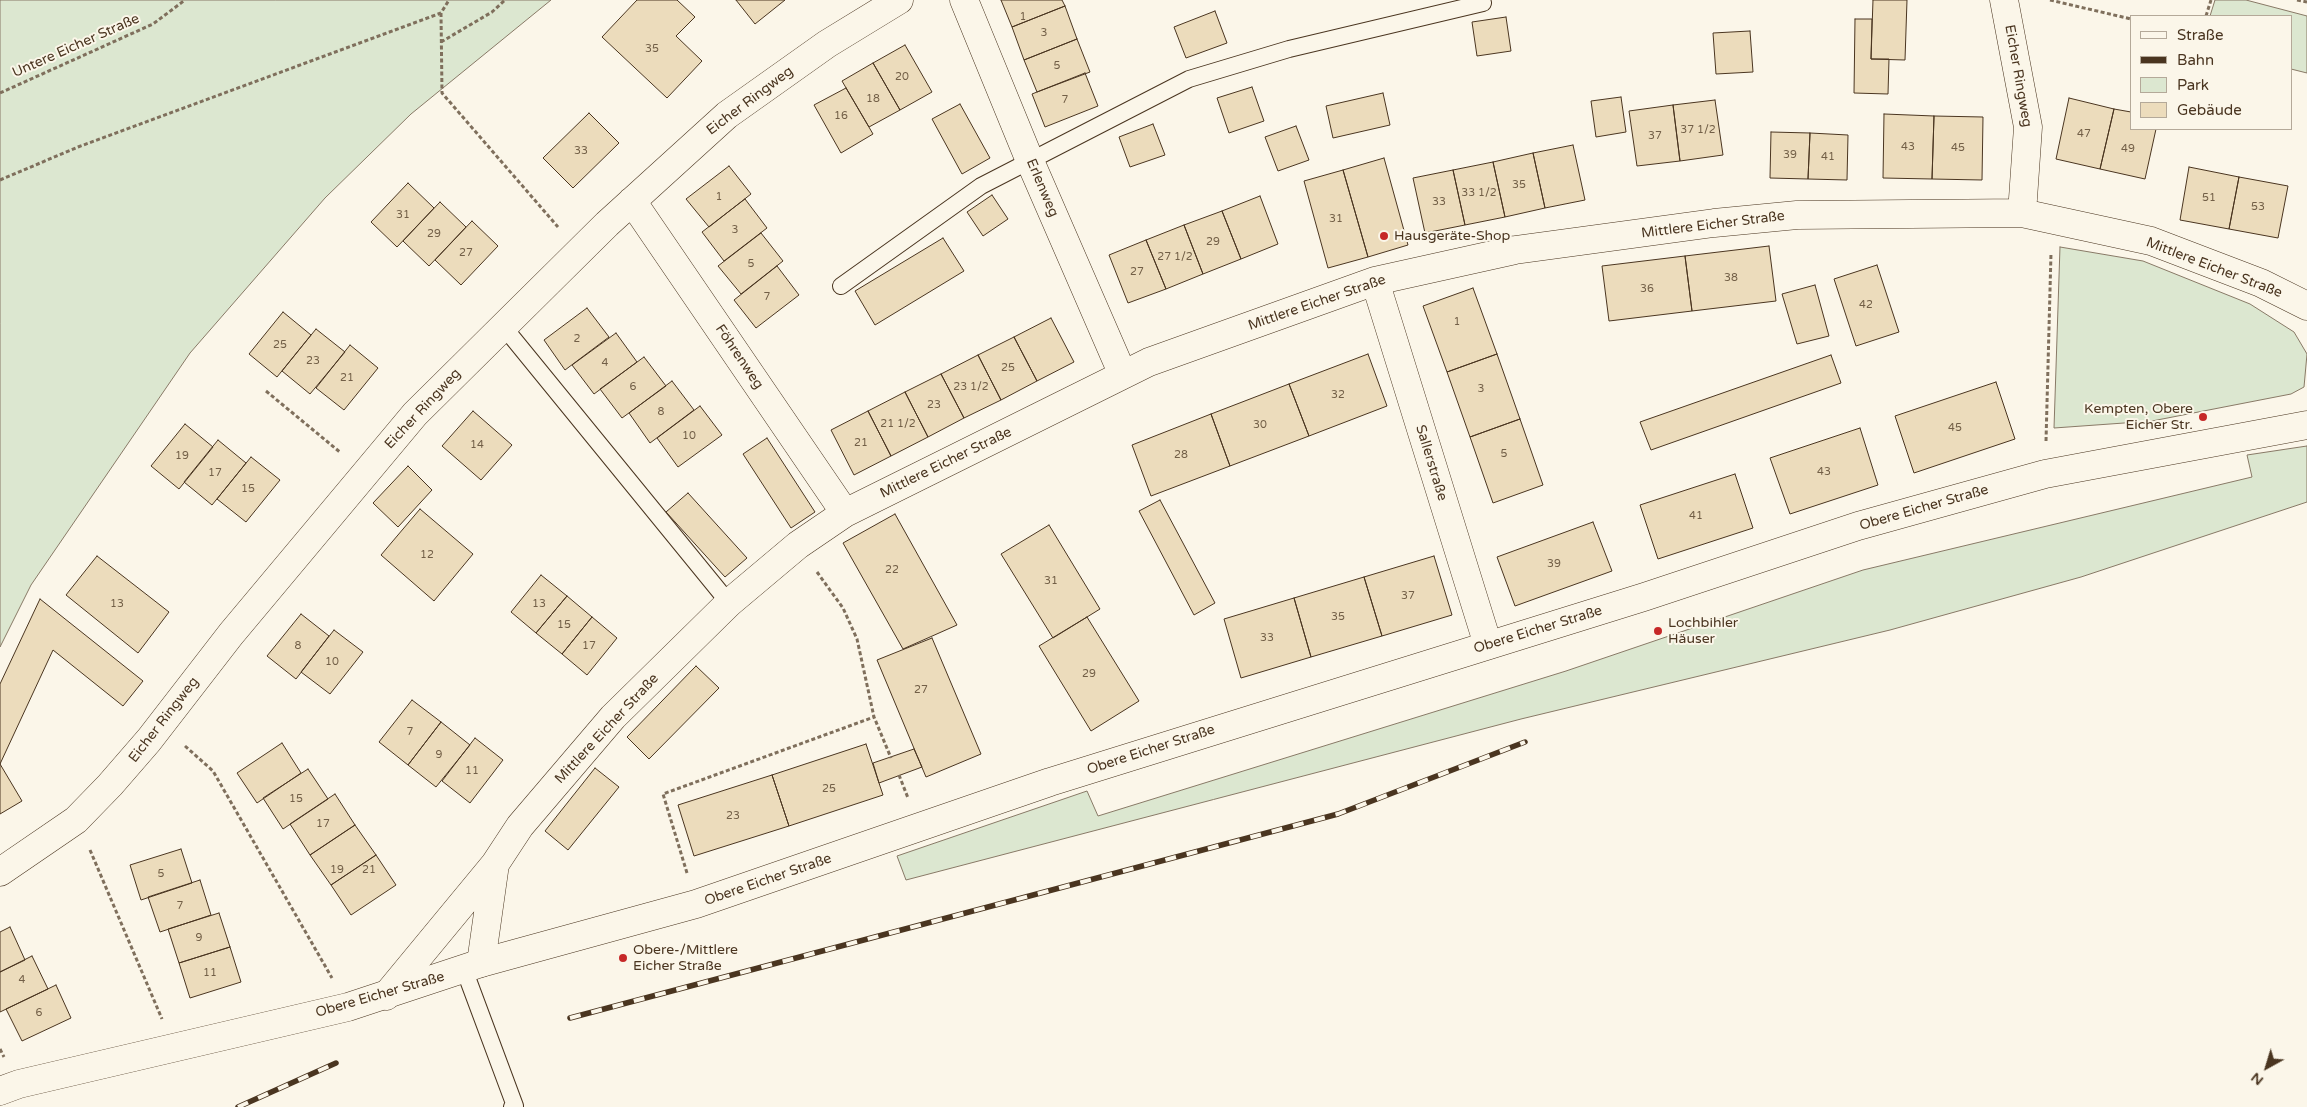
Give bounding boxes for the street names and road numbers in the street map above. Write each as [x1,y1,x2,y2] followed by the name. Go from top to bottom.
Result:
[10,10,142,82] street label: Untere Eicher Straße
[2001,23,2035,129] street label: Eicher Ringweg
[703,63,797,139] street label: Eicher Ringweg
[1022,156,1062,220] street label: Erlenweg
[1640,208,1786,242] street label: Mittlere Eicher Straße
[2144,234,2284,302] street label: Mittlere Eicher Straße
[1246,272,1388,334] street label: Mittlere Eicher Straße
[711,322,767,392] street label: Föhrenweg
[381,365,465,453] street label: Eicher Ringweg
[1412,423,1450,503] street label: Sallerstraße
[877,424,1015,502] street label: Mittlere Eicher Straße
[1858,482,1990,534] street label: Obere Eicher Straße
[1472,602,1604,658] street label: Obere Eicher Straße
[552,670,662,788] street label: Mittlere Eicher Straße
[125,674,203,766] street label: Eicher Ringweg
[1085,721,1217,779] street label: Obere Eicher Straße
[702,850,834,910] street label: Obere Eicher Straße
[314,969,446,1021] street label: Obere Eicher Straße

